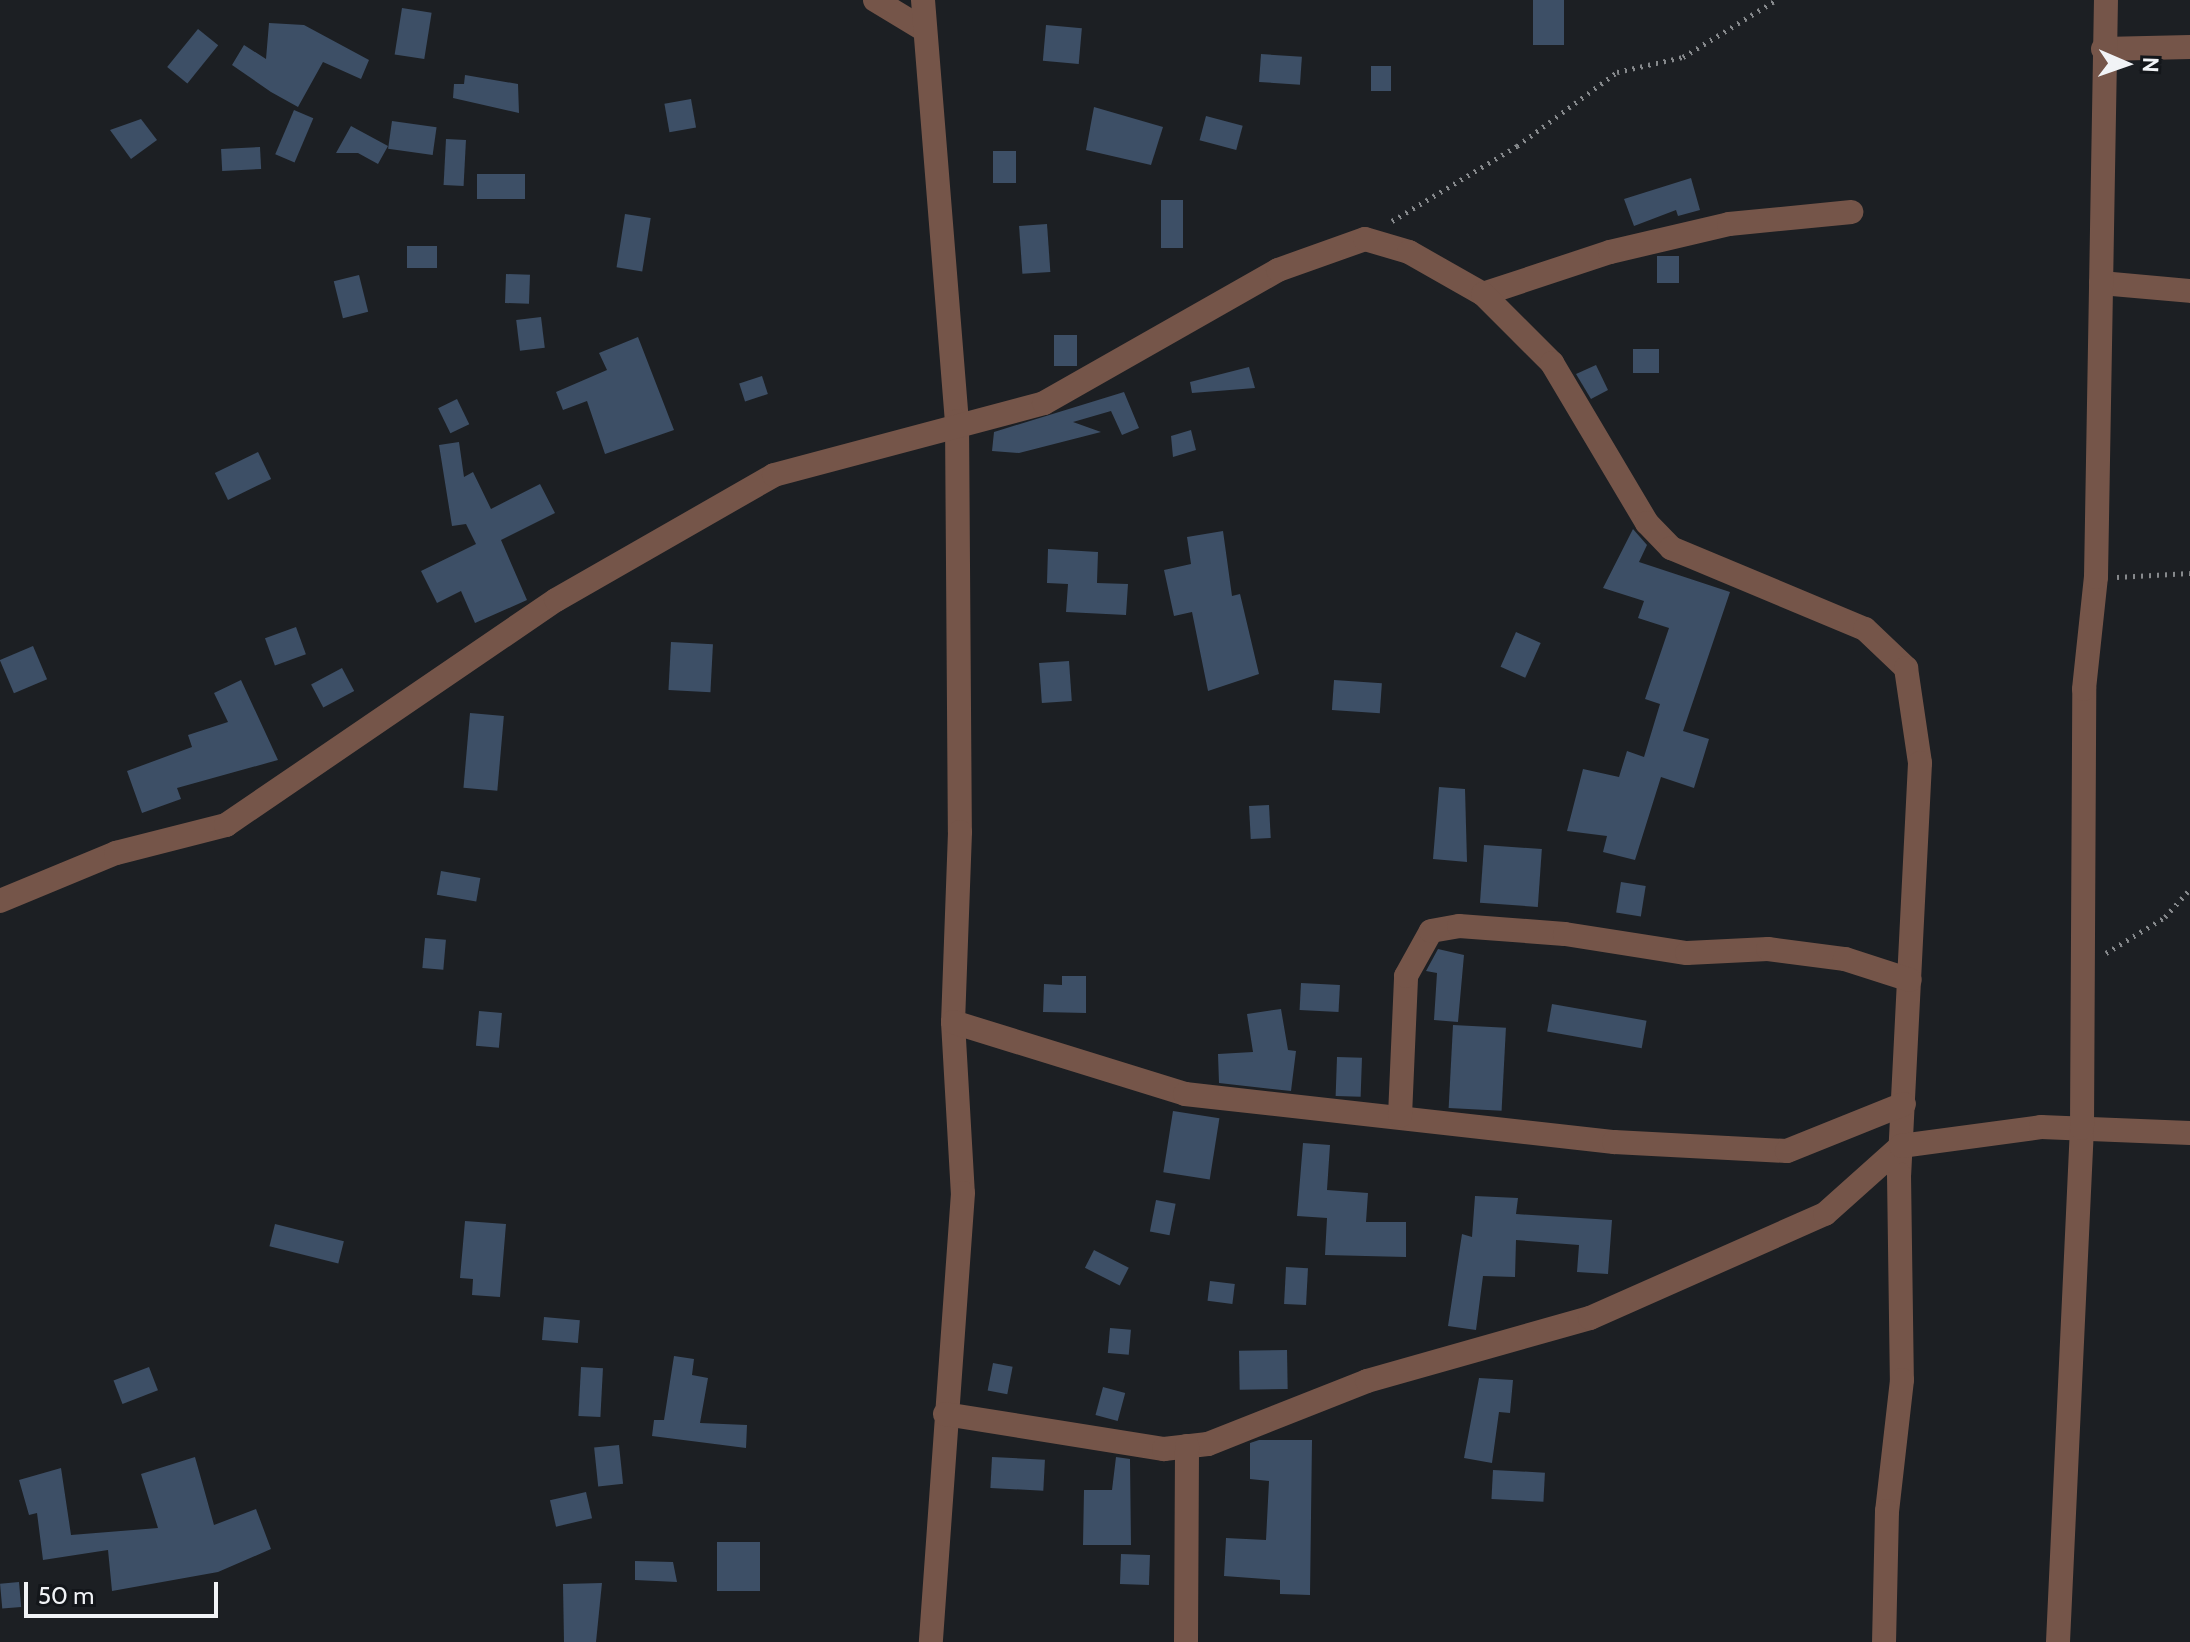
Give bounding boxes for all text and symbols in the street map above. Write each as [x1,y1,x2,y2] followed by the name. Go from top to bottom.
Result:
[2086,24,2166,104] north arrow
[2137,57,2164,73] text: N
[28,1566,222,1616] scale bar
[38,1581,94,1610] text: 50 m

